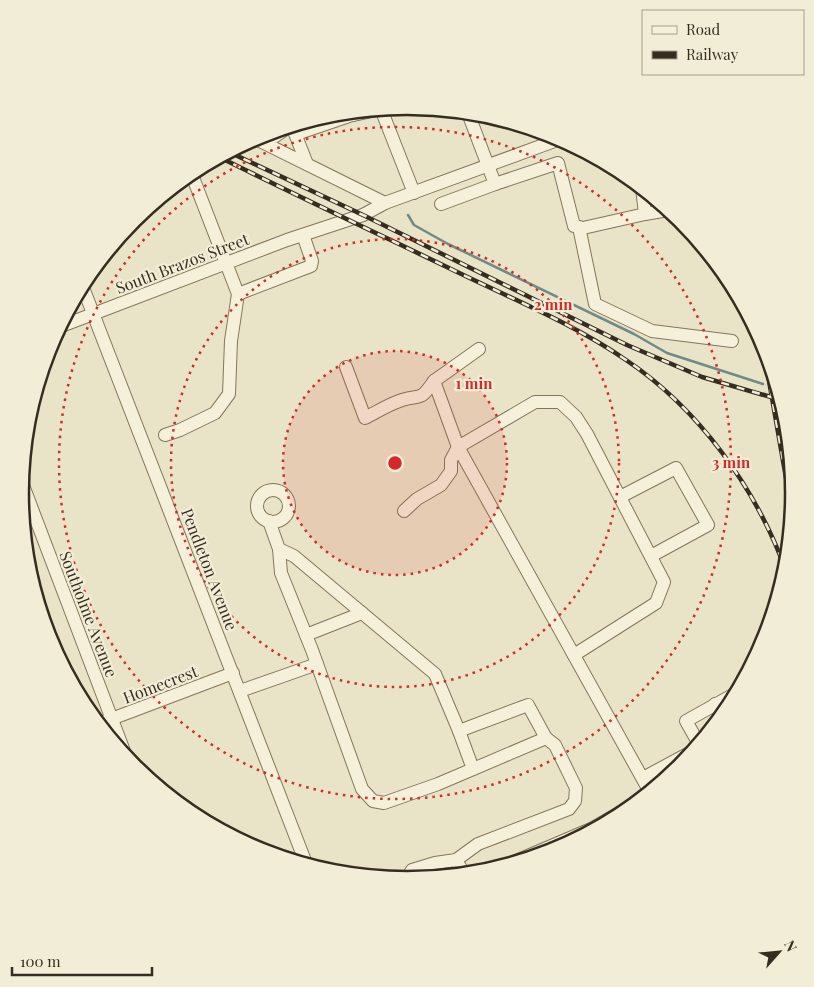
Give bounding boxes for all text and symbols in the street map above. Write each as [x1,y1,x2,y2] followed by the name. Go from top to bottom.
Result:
[642,10,804,75] legend
[686,19,720,39] text: Road
[686,44,739,64] text: Railway
[112,228,252,298] street label: South Brazos Street
[534,294,573,314] text: 2 min
[456,373,493,393] text: 1 min
[712,452,751,472] text: 3 min
[386,454,404,472] centre of rings
[177,505,243,633] street label: Pendleton Avenue
[55,548,123,680] street label: Southolme Avenue
[120,660,201,708] street label: Homecrest
[754,927,804,977] north arrow
[780,937,802,955] text: N
[12,944,152,976] scale bar
[20,951,61,971] text: 100 m

